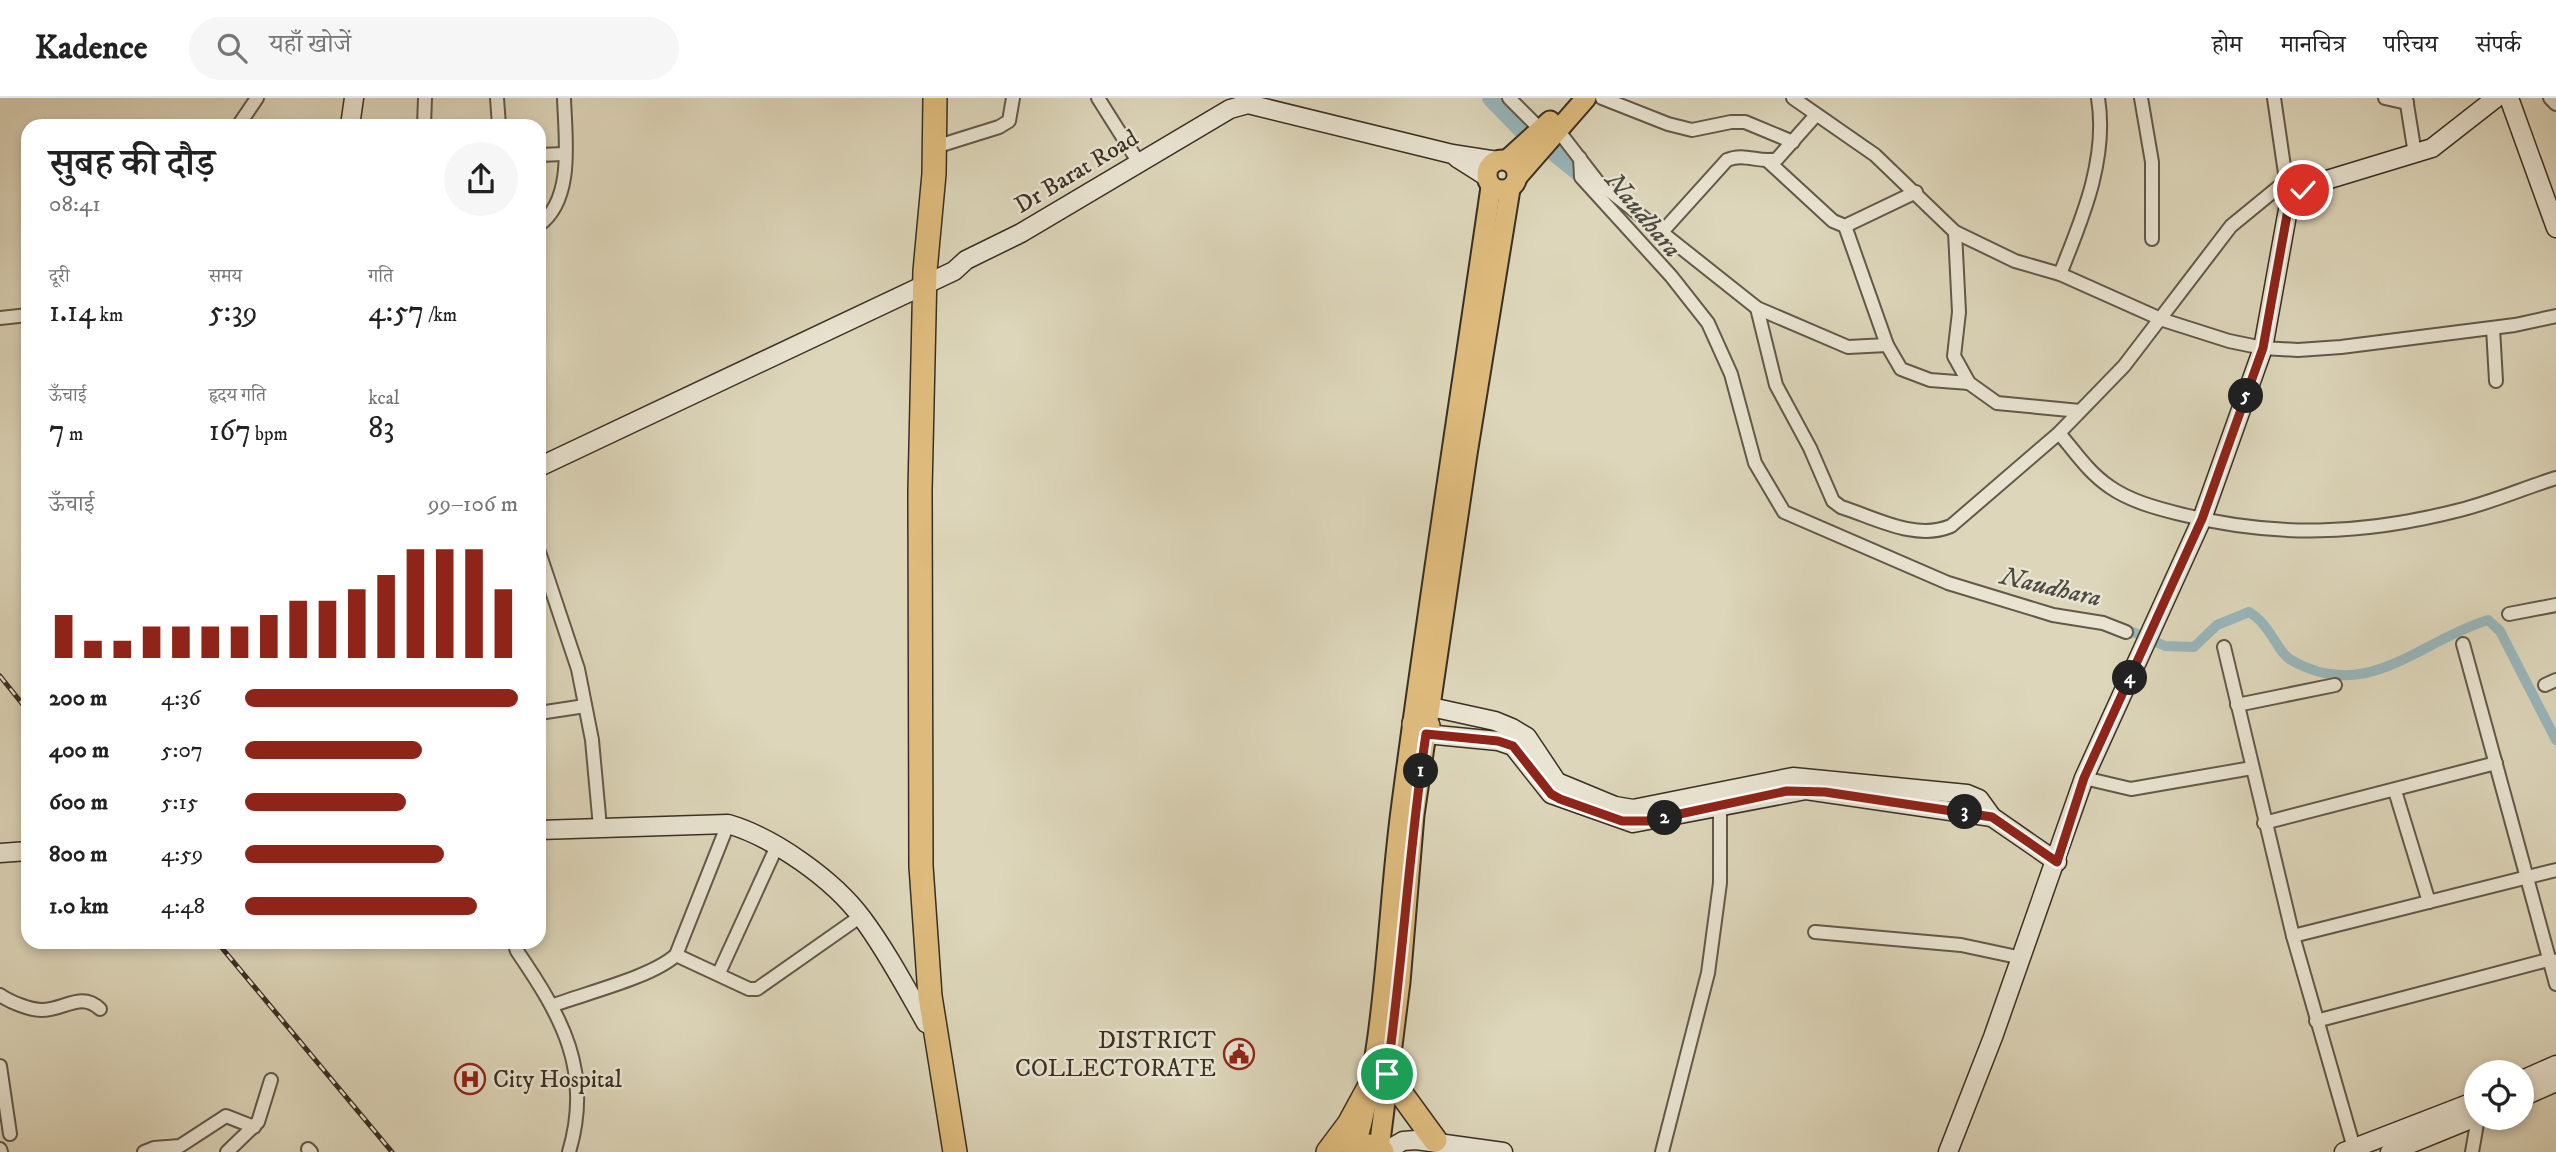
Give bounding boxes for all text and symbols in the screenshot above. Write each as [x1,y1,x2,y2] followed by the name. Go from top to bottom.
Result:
[189,17,679,80] search box
[35,28,147,69] text: Kadence
[269,28,351,61] text: यहाँ खोजें
[213,29,251,67] icon: search
[2212,30,2242,60] text: होम
[2280,30,2346,60] text: मानचित्र
[2384,30,2438,60] text: परिचय
[2476,30,2521,60] text: संपर्क
[1009,123,1144,221] street label: Dr Barat Road
[49,140,215,188] text: सुबह की दौड़
[444,142,518,216] button: share
[2273,160,2333,220] pin
[1596,164,1688,265] water label: Naudhara
[2284,171,2322,209] icon: check
[49,190,101,219] text: 08:41
[49,265,70,288] text: दूरी
[209,265,242,288] text: समय
[368,265,393,288] text: गति
[49,294,95,331] text: 1.14
[209,294,258,331] text: 5:39
[368,294,424,331] text: 4:57
[95,304,123,327] text: km
[424,304,457,327] text: /km
[2228,378,2264,414] pin: 5
[49,384,86,407] text: ऊँचाई
[209,384,266,407] text: हृदय गति
[2241,384,2250,407] text: 5
[368,387,400,410] text: kcal
[368,410,395,447] text: 83
[49,413,65,450] text: 7
[209,413,251,450] text: 167
[65,423,83,446] text: m
[251,423,288,446] text: bpm
[49,490,94,519] text: ऊँचाई
[428,490,518,519] text: 99–106 m
[1995,559,2104,615] water label: Naudhara
[2112,660,2148,696] pin: 4
[2124,666,2135,689] text: 4
[49,684,107,713] text: 200 m
[161,684,201,713] text: 4:36
[49,736,109,765] text: 400 m
[161,736,203,765] text: 5:07
[1404,754,1438,788] pin: 1
[1417,759,1424,782] text: 1
[49,788,108,817] text: 600 m
[161,788,198,817] text: 5:15
[1948,794,1982,830] pin: 3
[1648,800,1682,836] pin: 2
[1961,800,1968,823] text: 3
[1660,806,1669,829] text: 2
[49,840,107,869] text: 800 m
[161,840,203,869] text: 4:59
[49,892,109,921] text: 1.0 km
[161,892,205,921] text: 4:48
[1015,1026,1216,1084] place label: DISTRICT COLLECTORATE
[1222,1037,1256,1071] public building icon: DISTRICT COLLECTORATE
[1357,1044,1417,1104] pin
[1368,1055,1406,1093] icon: arrive
[2464,1060,2534,1130] map controls
[2464,1060,2534,1130] button: locate
[453,1062,487,1096] hospital icon: City Hospital
[493,1065,623,1095] place label: City Hospital

